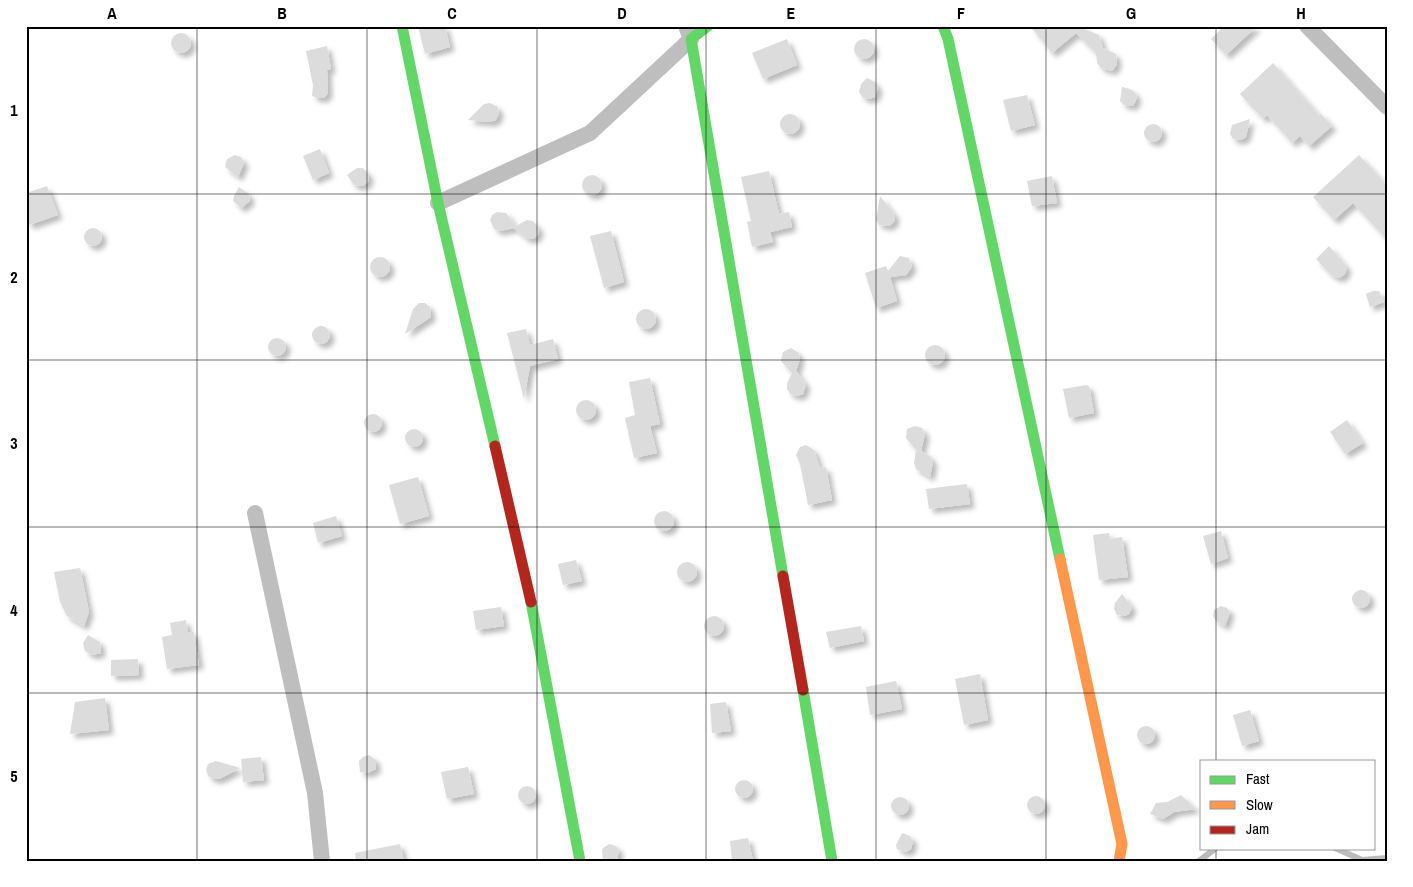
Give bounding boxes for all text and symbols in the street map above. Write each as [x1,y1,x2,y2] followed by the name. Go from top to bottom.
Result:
[107,2,117,24] text: A
[277,2,287,24] text: B
[447,2,457,24] text: C
[617,2,627,24] text: D
[787,2,796,24] text: E
[957,2,965,24] text: F
[1126,2,1136,24] text: G
[1296,2,1306,24] text: H
[10,99,18,121] text: 1
[10,266,18,288] text: 2
[10,432,18,454] text: 3
[10,599,18,621] text: 4
[1200,760,1376,850] legend
[10,765,18,787] text: 5
[1246,768,1270,789] text: Fast
[1246,794,1273,815] text: Slow
[1246,818,1269,839] text: Jam

